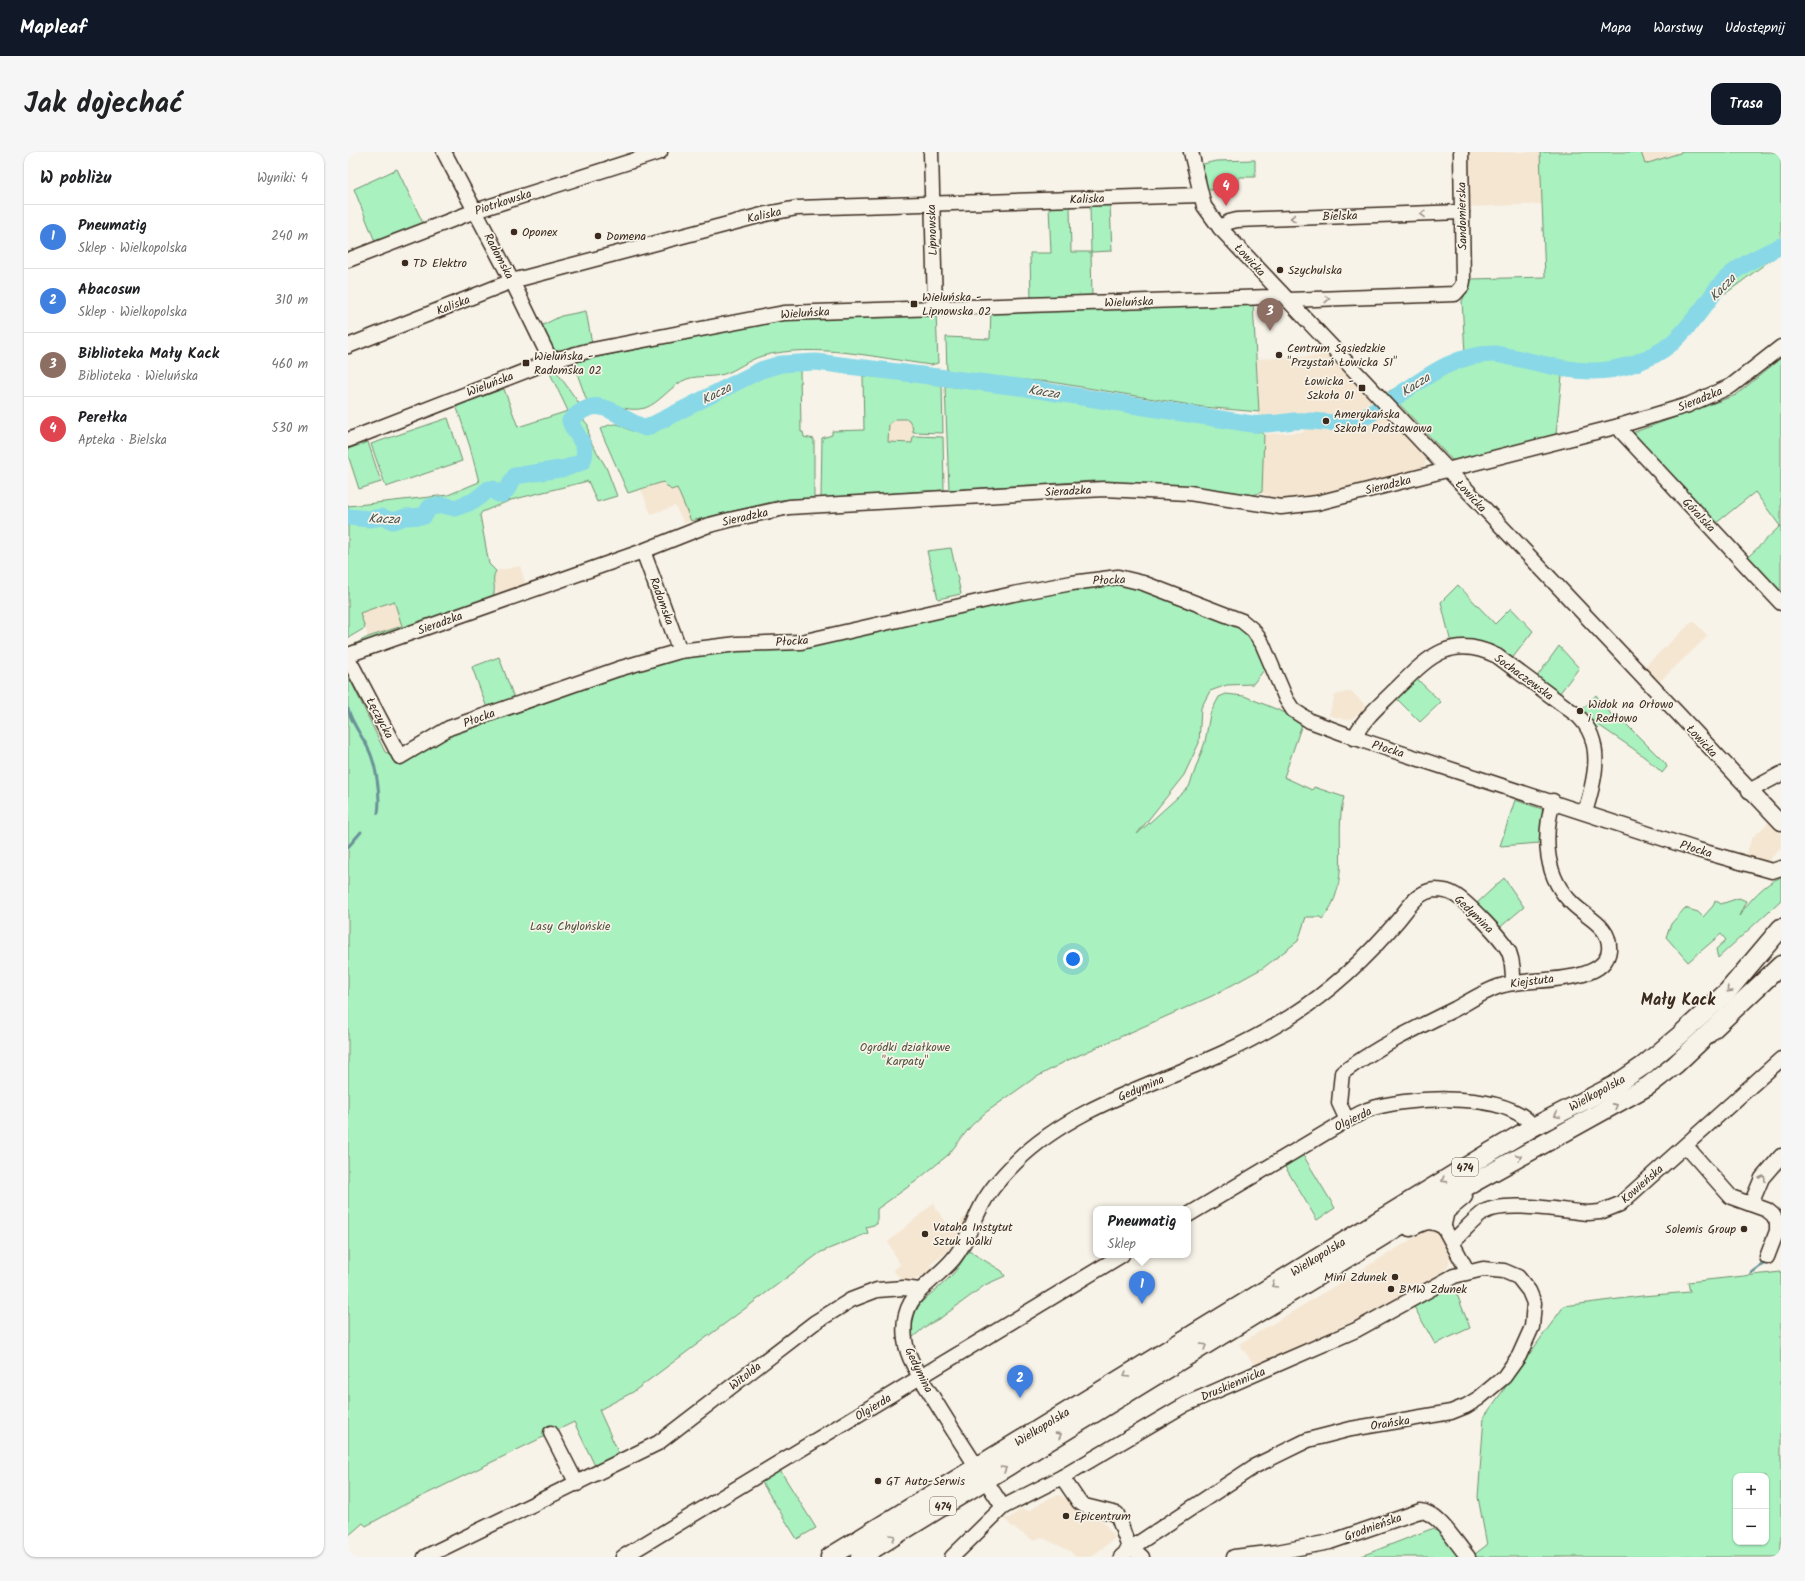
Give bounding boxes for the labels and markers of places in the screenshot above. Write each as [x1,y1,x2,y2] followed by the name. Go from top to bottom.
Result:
[1213,173,1239,206] pin: 4
[522,223,558,242] place label: Oponex
[509,227,519,237] marker: Oponex
[606,227,647,246] place label: Domena
[593,231,603,241] marker: Domena
[413,254,467,273] place label: TD Elektro
[400,258,410,268] marker: TD Elektro
[1288,261,1343,280] place label: Szychulska
[1275,265,1285,275] marker: Szychulska
[922,288,991,321] place label: Wieluńska - Lipnowska 02
[1257,298,1283,331] pin: 3
[909,299,919,309] marker: Wieluńska - Lipnowska 02
[1287,339,1397,372] place label: Centrum Sąsiedzkie "Przystań Łowicka 51"
[534,347,602,380] place label: Wieluńska - Radomska 02
[1274,350,1284,360] marker: Centrum Sąsiedzkie "Przystań Łowicka 51"
[521,358,531,368] marker: Wieluńska - Radomska 02
[1305,372,1354,405] place label: Łowicka - Szkoła 01
[1357,383,1367,393] marker: Łowicka - Szkoła 01
[1334,405,1432,438] place label: Amerykańska Szkoła Podstawowa
[1321,416,1331,426] marker: Amerykańska Szkoła Podstawowa
[1588,695,1674,728] place label: Widok na Orłowo i Redłowo
[1575,706,1585,716] marker: Widok na Orłowo i Redłowo
[933,1218,1013,1251] place label: Vataha Instytut Sztuk Walki
[1665,1220,1736,1239] place label: Solemis Group
[1739,1224,1749,1234] marker: Solemis Group
[920,1229,930,1239] marker: Vataha Instytut Sztuk Walki
[1324,1268,1387,1287] place label: Mini Zdunek
[1129,1271,1155,1304] pin: 1
[1390,1272,1400,1282] marker: Mini Zdunek
[1399,1280,1467,1299] place label: BMW Zdunek
[1386,1284,1396,1294] marker: BMW Zdunek
[1007,1365,1033,1398] pin: 2
[886,1472,965,1491] place label: GT Auto-Serwis
[873,1476,883,1486] marker: GT Auto-Serwis
[1074,1507,1131,1526] place label: Epicentrum
[1061,1511,1071,1521] marker: Epicentrum

